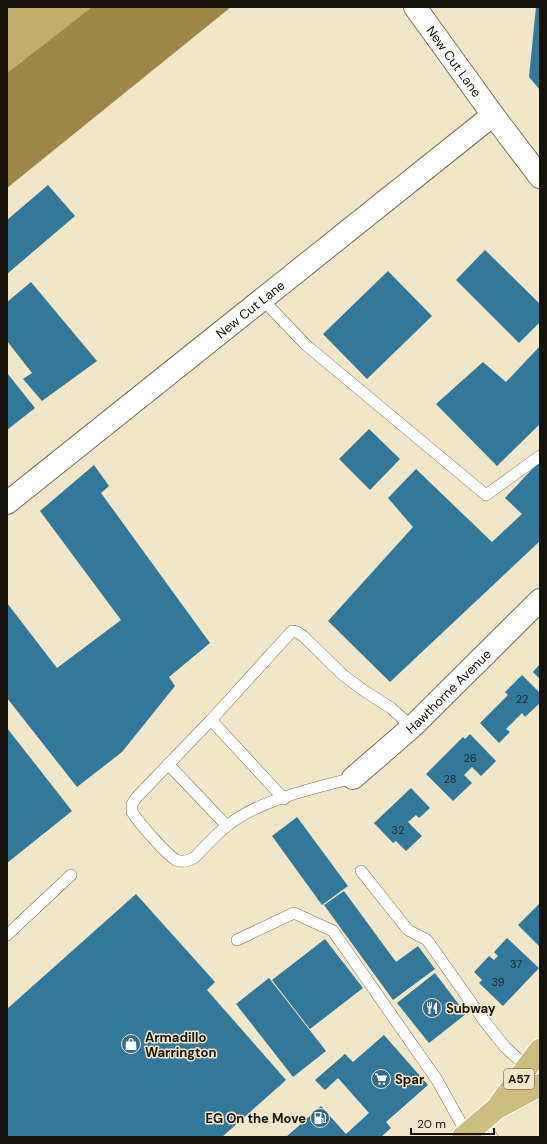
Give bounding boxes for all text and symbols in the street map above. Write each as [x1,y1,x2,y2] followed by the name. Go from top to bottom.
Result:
[422,23,485,100] street label: New Cut Lane
[212,277,288,342] street label: New Cut Lane
[402,645,495,738] street label: Hawthorne Avenue
[516,692,528,706] house number: 22
[463,751,477,765] house number: 26
[444,772,456,786] house number: 28
[392,823,404,837] house number: 32
[510,957,522,971] house number: 37
[491,975,505,989] house number: 39
[421,997,443,1019] restaurant icon: Subway
[446,1000,496,1017] place label: Subway
[145,1029,216,1061] place label: Armadillo Warrington
[120,1033,142,1055] shop icon: Armadillo Warrington
[370,1068,392,1090] supermarket icon: Spar
[504,1069,534,1089] road number: A57
[395,1071,425,1088] place label: Spar
[309,1107,331,1129] fuel station icon: EG On the Move
[205,1110,306,1127] place label: EG On the Move
[411,1110,494,1136] scale bar
[417,1116,446,1132] text: 20 m

